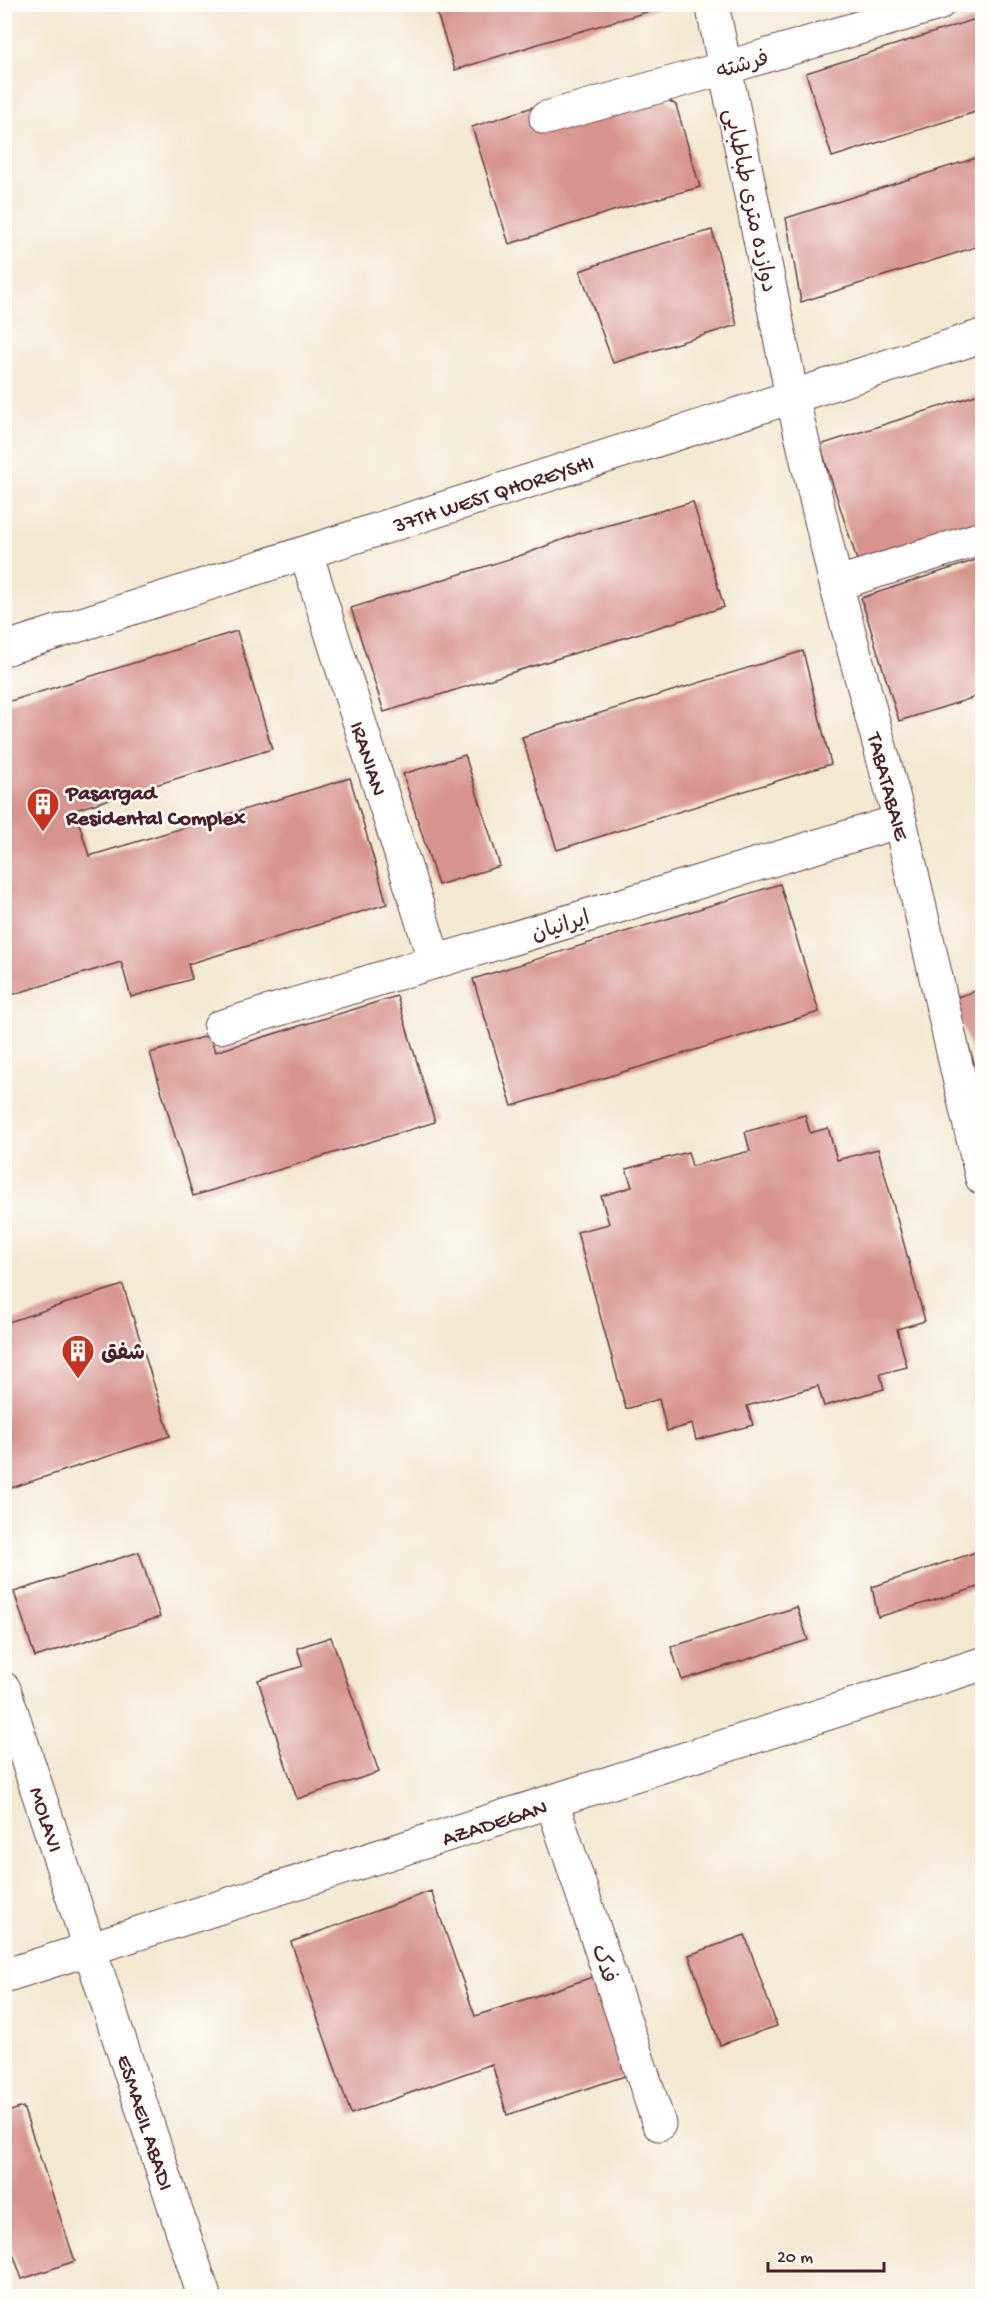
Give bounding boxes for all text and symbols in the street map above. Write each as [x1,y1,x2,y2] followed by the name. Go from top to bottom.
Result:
[714,47,772,87] street label: فرشته
[716,106,780,295] street label: دوازده متری طباطبایی
[390,451,598,541] street label: 37TH WEST QHOREYSHI
[342,719,390,800] street label: IRANIAN
[859,728,913,845] street label: TABATABAIE
[65,782,246,833] place label: Pasargad Residental Complex
[25,786,61,833] building icon: Pasargad Residental Complex
[529,907,593,949] street label: ایرانیان
[60,1333,96,1380] building icon: شفق
[101,1342,145,1368] place label: شفق
[21,1784,67,1856] street label: MOLAVI
[439,1796,551,1854] street label: AZADEGAN
[584,1942,621,1987] street label: فدک
[109,2052,177,2194] street label: ESMAEIL ABADI
[768,2235,884,2273] scale bar
[777,2248,813,2269] text: 20 m

